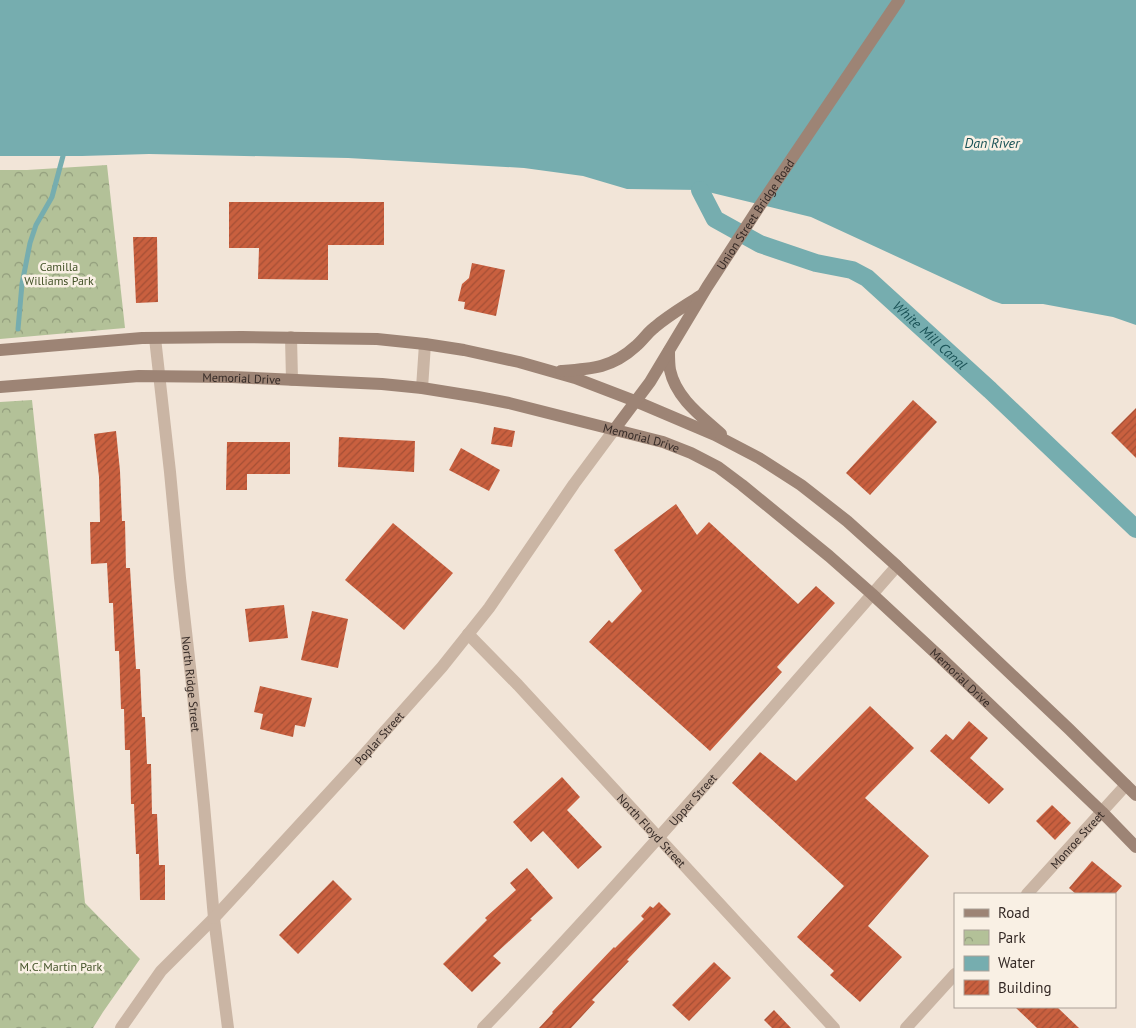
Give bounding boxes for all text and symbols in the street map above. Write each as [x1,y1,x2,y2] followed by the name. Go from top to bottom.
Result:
[965,134,1021,152] water label: Dan River
[713,156,797,272] street label: Union Street Bridge Road
[24,259,94,288] park label: Camilla Williams Park
[889,297,971,374] water label: White Mill Canal
[202,369,281,387] street label: Memorial Drive
[602,420,682,455] street label: Memorial Drive
[179,635,204,733] street label: North Ridge Street
[927,645,995,710] street label: Memorial Drive
[351,708,407,768] street label: Poplar Street
[665,770,719,829] street label: Upper Street
[614,790,690,870] street label: North Floyd Street
[1047,807,1107,871] street label: Monroe Street
[954,893,1116,1008] legend
[998,903,1030,922] text: Road
[998,928,1026,947] text: Park
[998,953,1035,972] text: Water
[20,959,103,974] park label: M.C. Martin Park
[998,978,1052,997] text: Building

